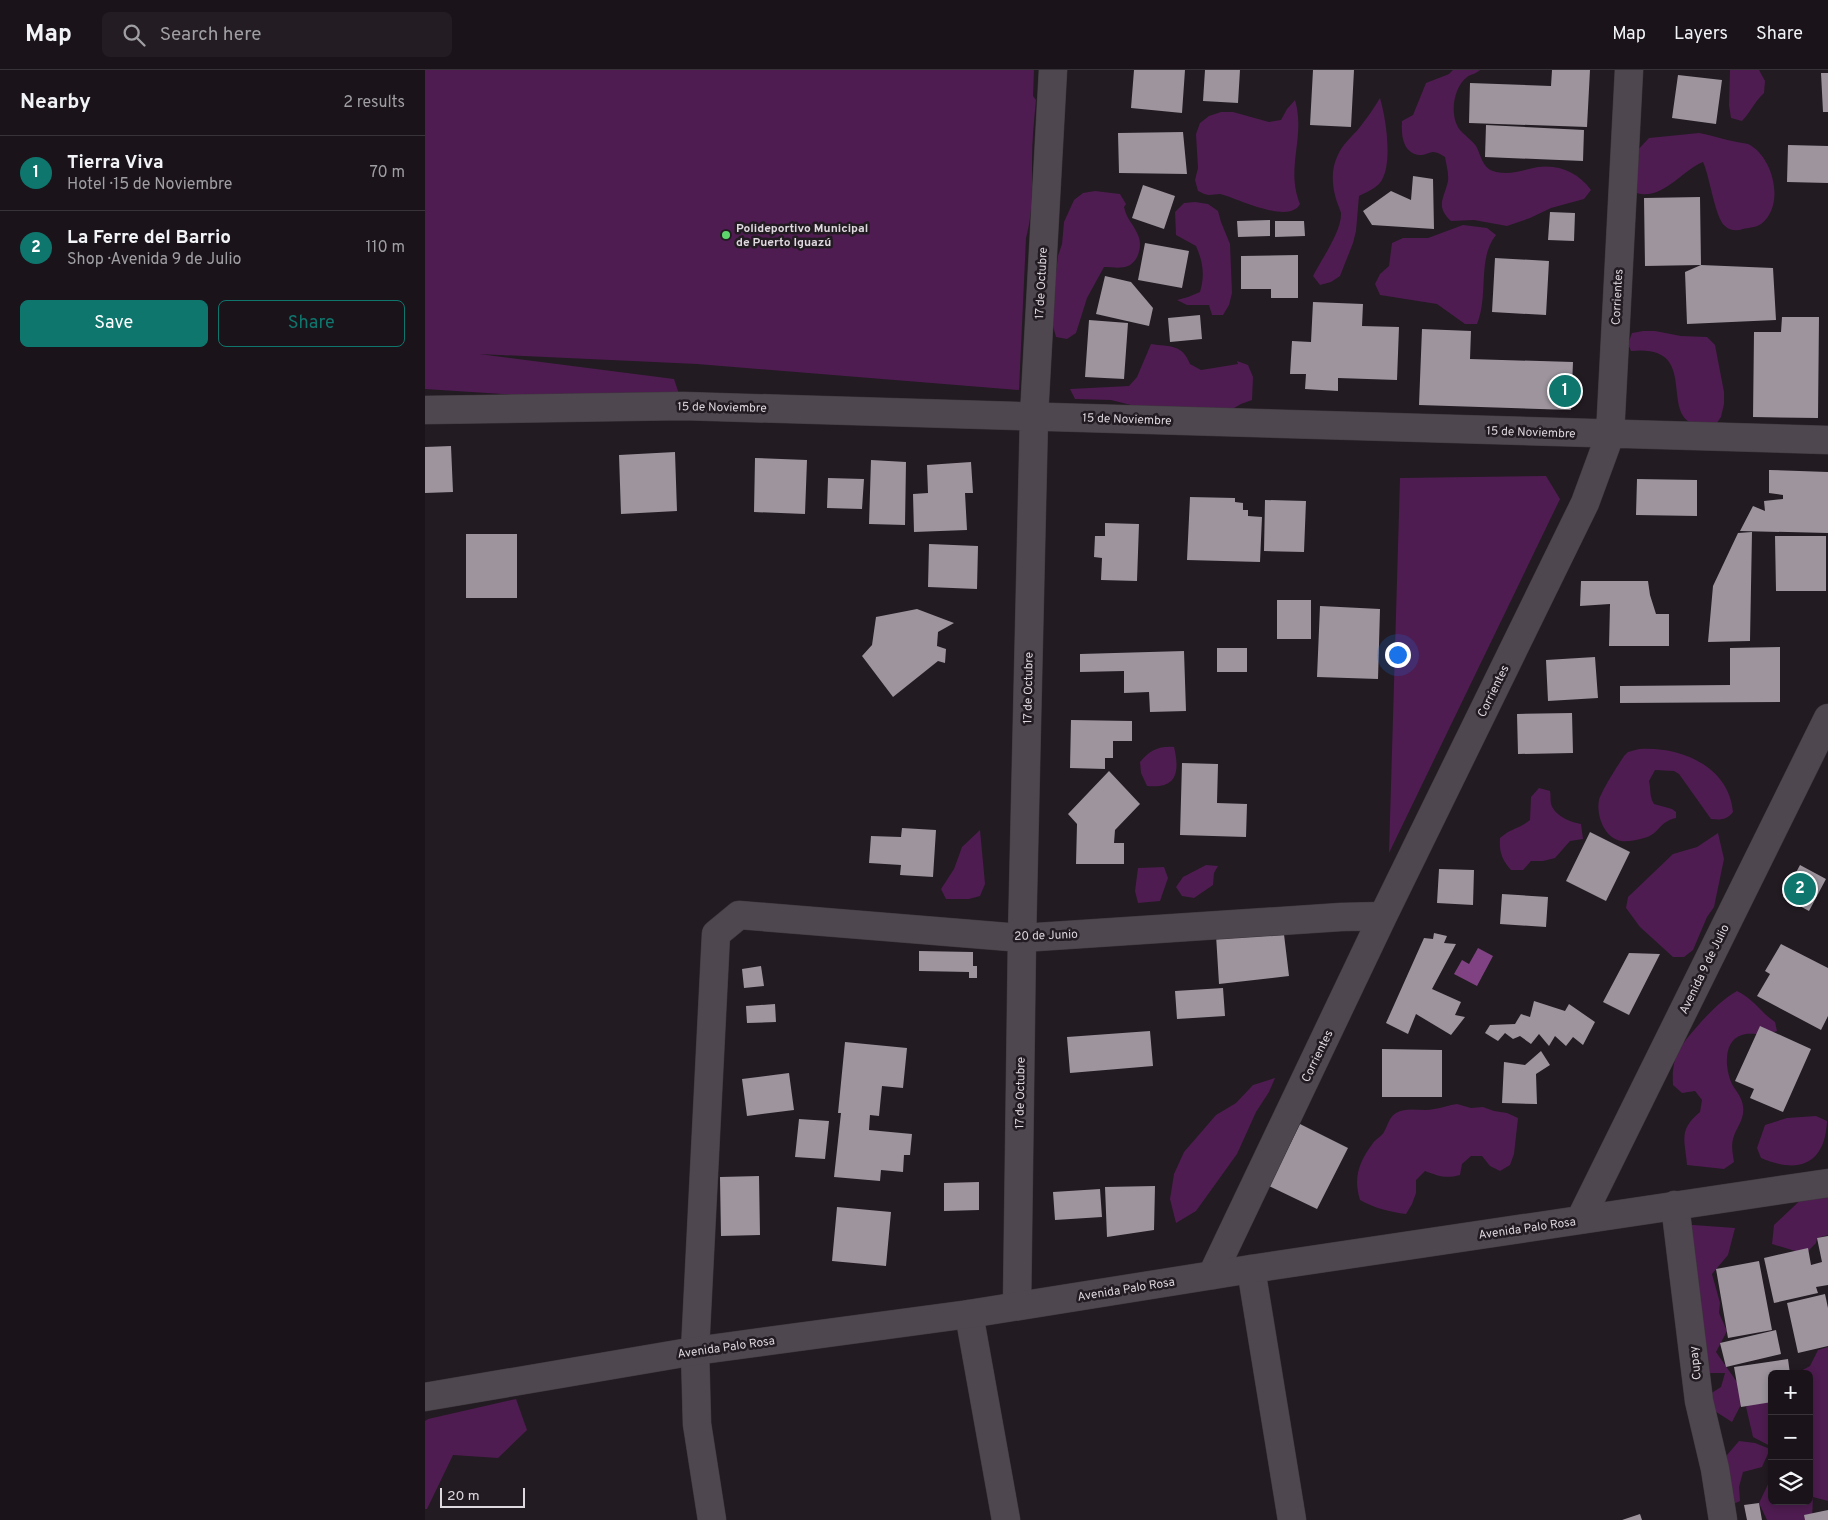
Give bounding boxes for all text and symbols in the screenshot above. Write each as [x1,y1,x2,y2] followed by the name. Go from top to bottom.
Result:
[102,12,452,57] search box
[25,20,72,50] text: Map
[120,21,148,49] icon: search
[160,23,261,47] text: Search here
[1612,23,1646,46] text: Map
[1674,23,1728,46] text: Layers
[1756,23,1803,46] text: Share
[20,89,91,116] text: Nearby
[343,93,405,113] text: 2 results
[67,151,163,175] text: Tierra Viva
[33,163,39,183] text: 1
[370,163,405,183] text: 70 m
[67,175,232,195] text: Hotel · 15 de Noviembre
[736,221,868,251] place label: Polideportivo Municipal de Puerto Iguazú
[67,226,231,250] text: La Ferre del Barrio
[720,229,732,241] marker: Polideportivo Municipal de Puerto Iguazú
[31,238,41,258] text: 2
[365,238,405,258] text: 110 m
[1032,247,1052,319] street label: 17 de Octubre
[67,250,241,270] text: Shop · Avenida 9 de Julio
[1609,269,1627,326] street label: Corrientes
[20,300,208,347] button: Save
[218,300,405,347] button: Share
[1549,372,1581,410] pin: 1
[677,399,767,417] street label: 15 de Noviembre
[1082,410,1172,430] street label: 15 de Noviembre
[1486,423,1576,443] street label: 15 de Noviembre
[1385,642,1411,668] your location
[1020,652,1038,724] street label: 17 de Octubre
[1474,663,1513,720] street label: Corrientes
[1784,870,1816,908] pin: 2
[1676,922,1734,1017] street label: Avenida 9 de Julio
[1014,927,1078,945] street label: 20 de Junio
[1298,1028,1337,1085] street label: Corrientes
[1012,1057,1030,1129] street label: 17 de Octubre
[1477,1214,1577,1244] street label: Avenida Palo Rosa
[1076,1274,1176,1306] street label: Avenida Palo Rosa
[676,1333,776,1363] street label: Avenida Palo Rosa
[1686,1345,1706,1381] street label: Cupay
[1768,1370,1813,1505] map controls
[1768,1370,1813,1415] button: +
[1768,1415,1813,1460] button: −
[1768,1460,1813,1505] button: layers
[440,1485,525,1508] scale bar
[447,1488,480,1505] text: 20 m

